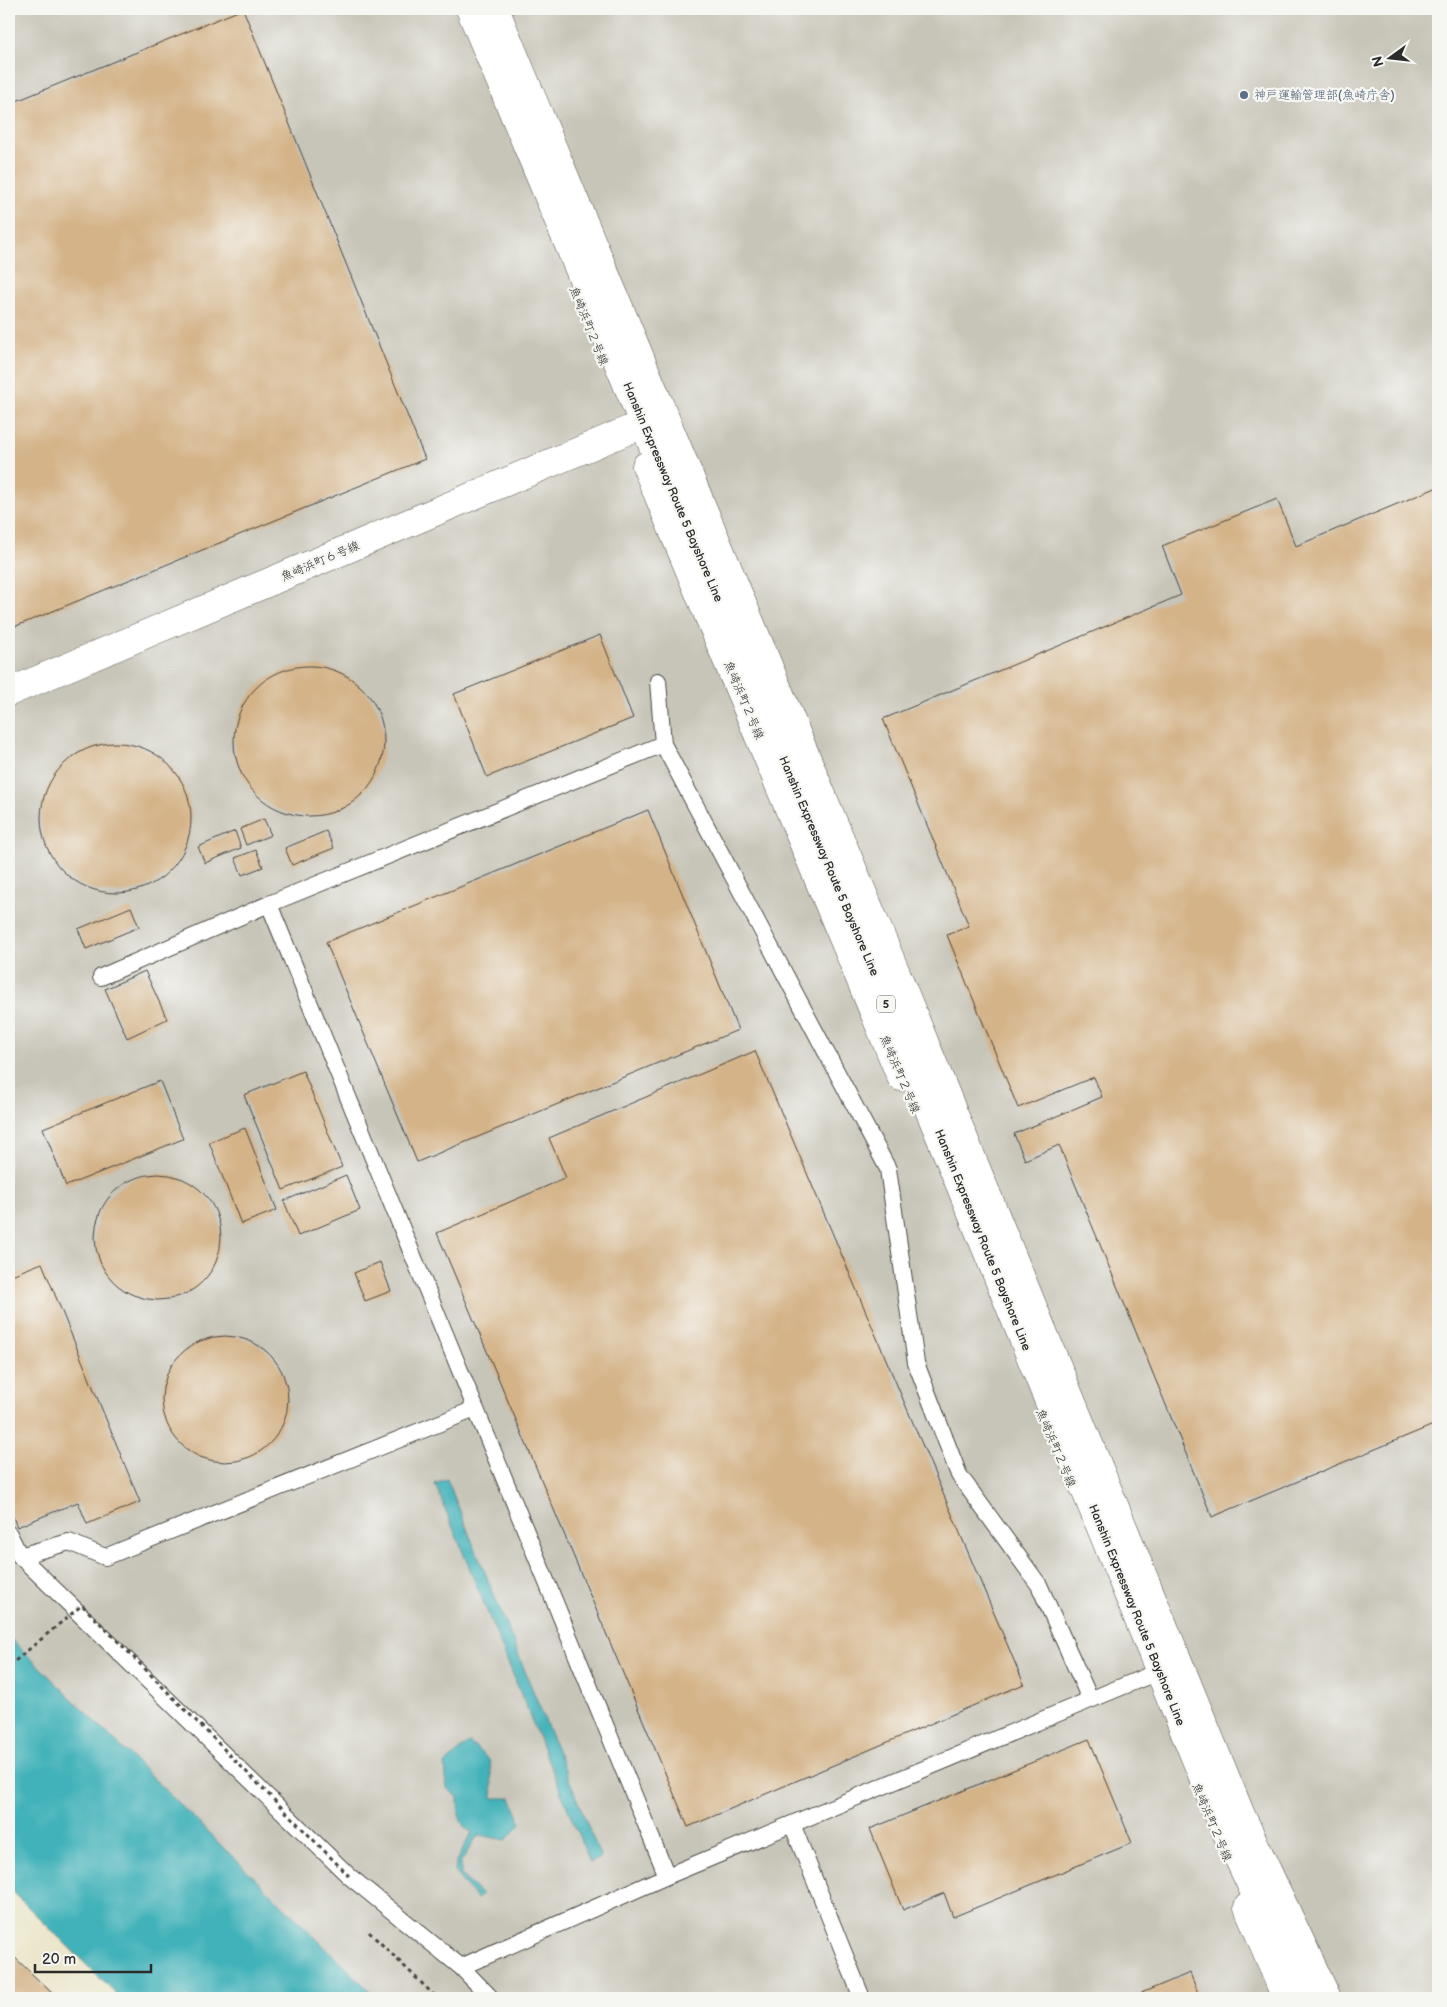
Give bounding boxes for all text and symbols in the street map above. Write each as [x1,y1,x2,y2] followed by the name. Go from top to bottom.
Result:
[1364,32,1414,82] north arrow
[1368,54,1387,69] text: N
[1254,88,1395,103] place label: 神戸運輸管理部(魚崎庁舎)
[1238,89,1250,101] marker: 神戸運輸管理部(魚崎庁舎)
[566,284,611,368] street label: 魚崎浜町２号線
[619,380,726,604] street label: Hanshin Expressway Route 5 Bayshore Line
[279,538,362,585] street label: 魚崎浜町６号線
[720,659,767,742] street label: 魚崎浜町２号線
[775,754,882,978] street label: Hanshin Expressway Route 5 Bayshore Line
[877,996,895,1012] road number: 5
[876,1033,923,1116] street label: 魚崎浜町２号線
[931,1127,1034,1353] street label: Hanshin Expressway Route 5 Bayshore Line
[1032,1407,1079,1490] street label: 魚崎浜町２号線
[1085,1502,1188,1728] street label: Hanshin Expressway Route 5 Bayshore Line
[1188,1781,1235,1864] street label: 魚崎浜町２号線
[35,1942,151,1974] scale bar
[42,1950,76,1969] text: 20 m

